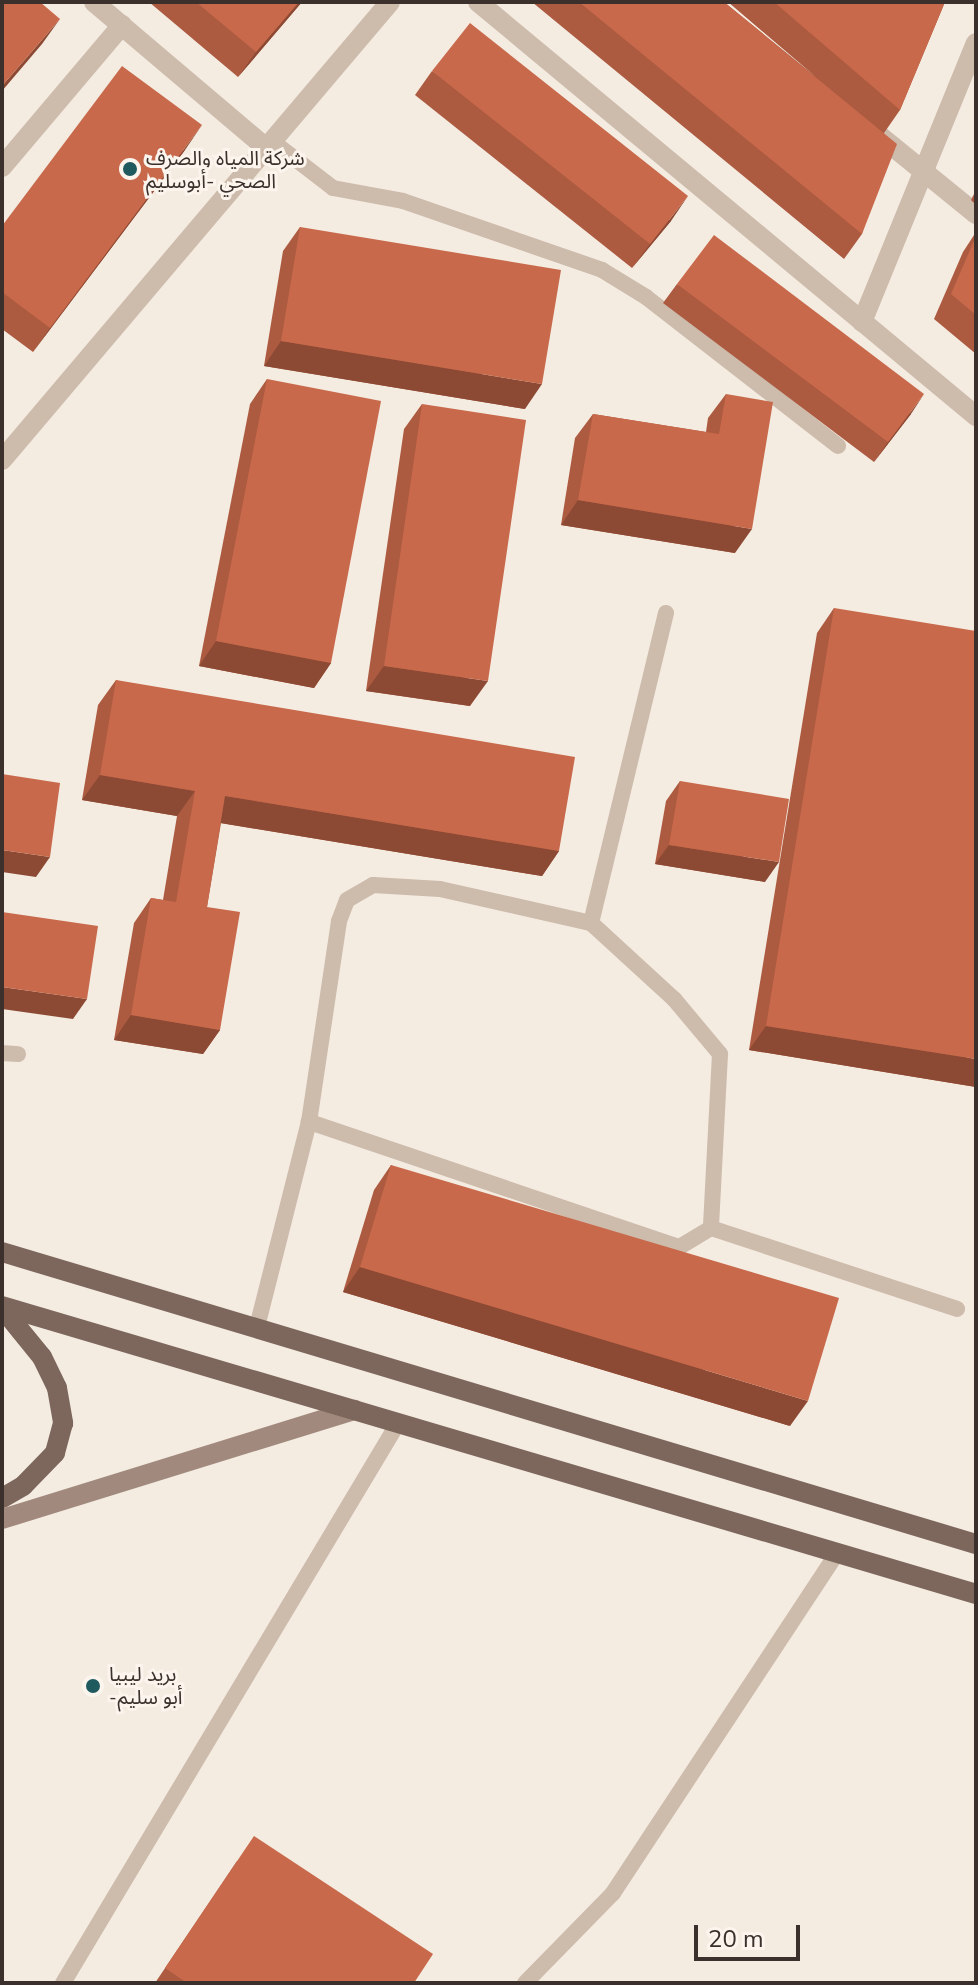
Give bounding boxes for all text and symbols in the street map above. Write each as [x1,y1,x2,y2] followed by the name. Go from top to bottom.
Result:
[146,146,305,193] place label: شركة المياه والصرف الصحي -أبوسليم
[121,160,139,178] marker: شركة المياه والصرف الصحي -أبوسليم
[109,1662,183,1709] place label: بريد ليبيا -أبو سليم
[84,1677,102,1695] marker: بريد ليبيا -أبو سليم
[698,1909,804,1959] scale bar
[708,1923,764,1955] text: 20 m

